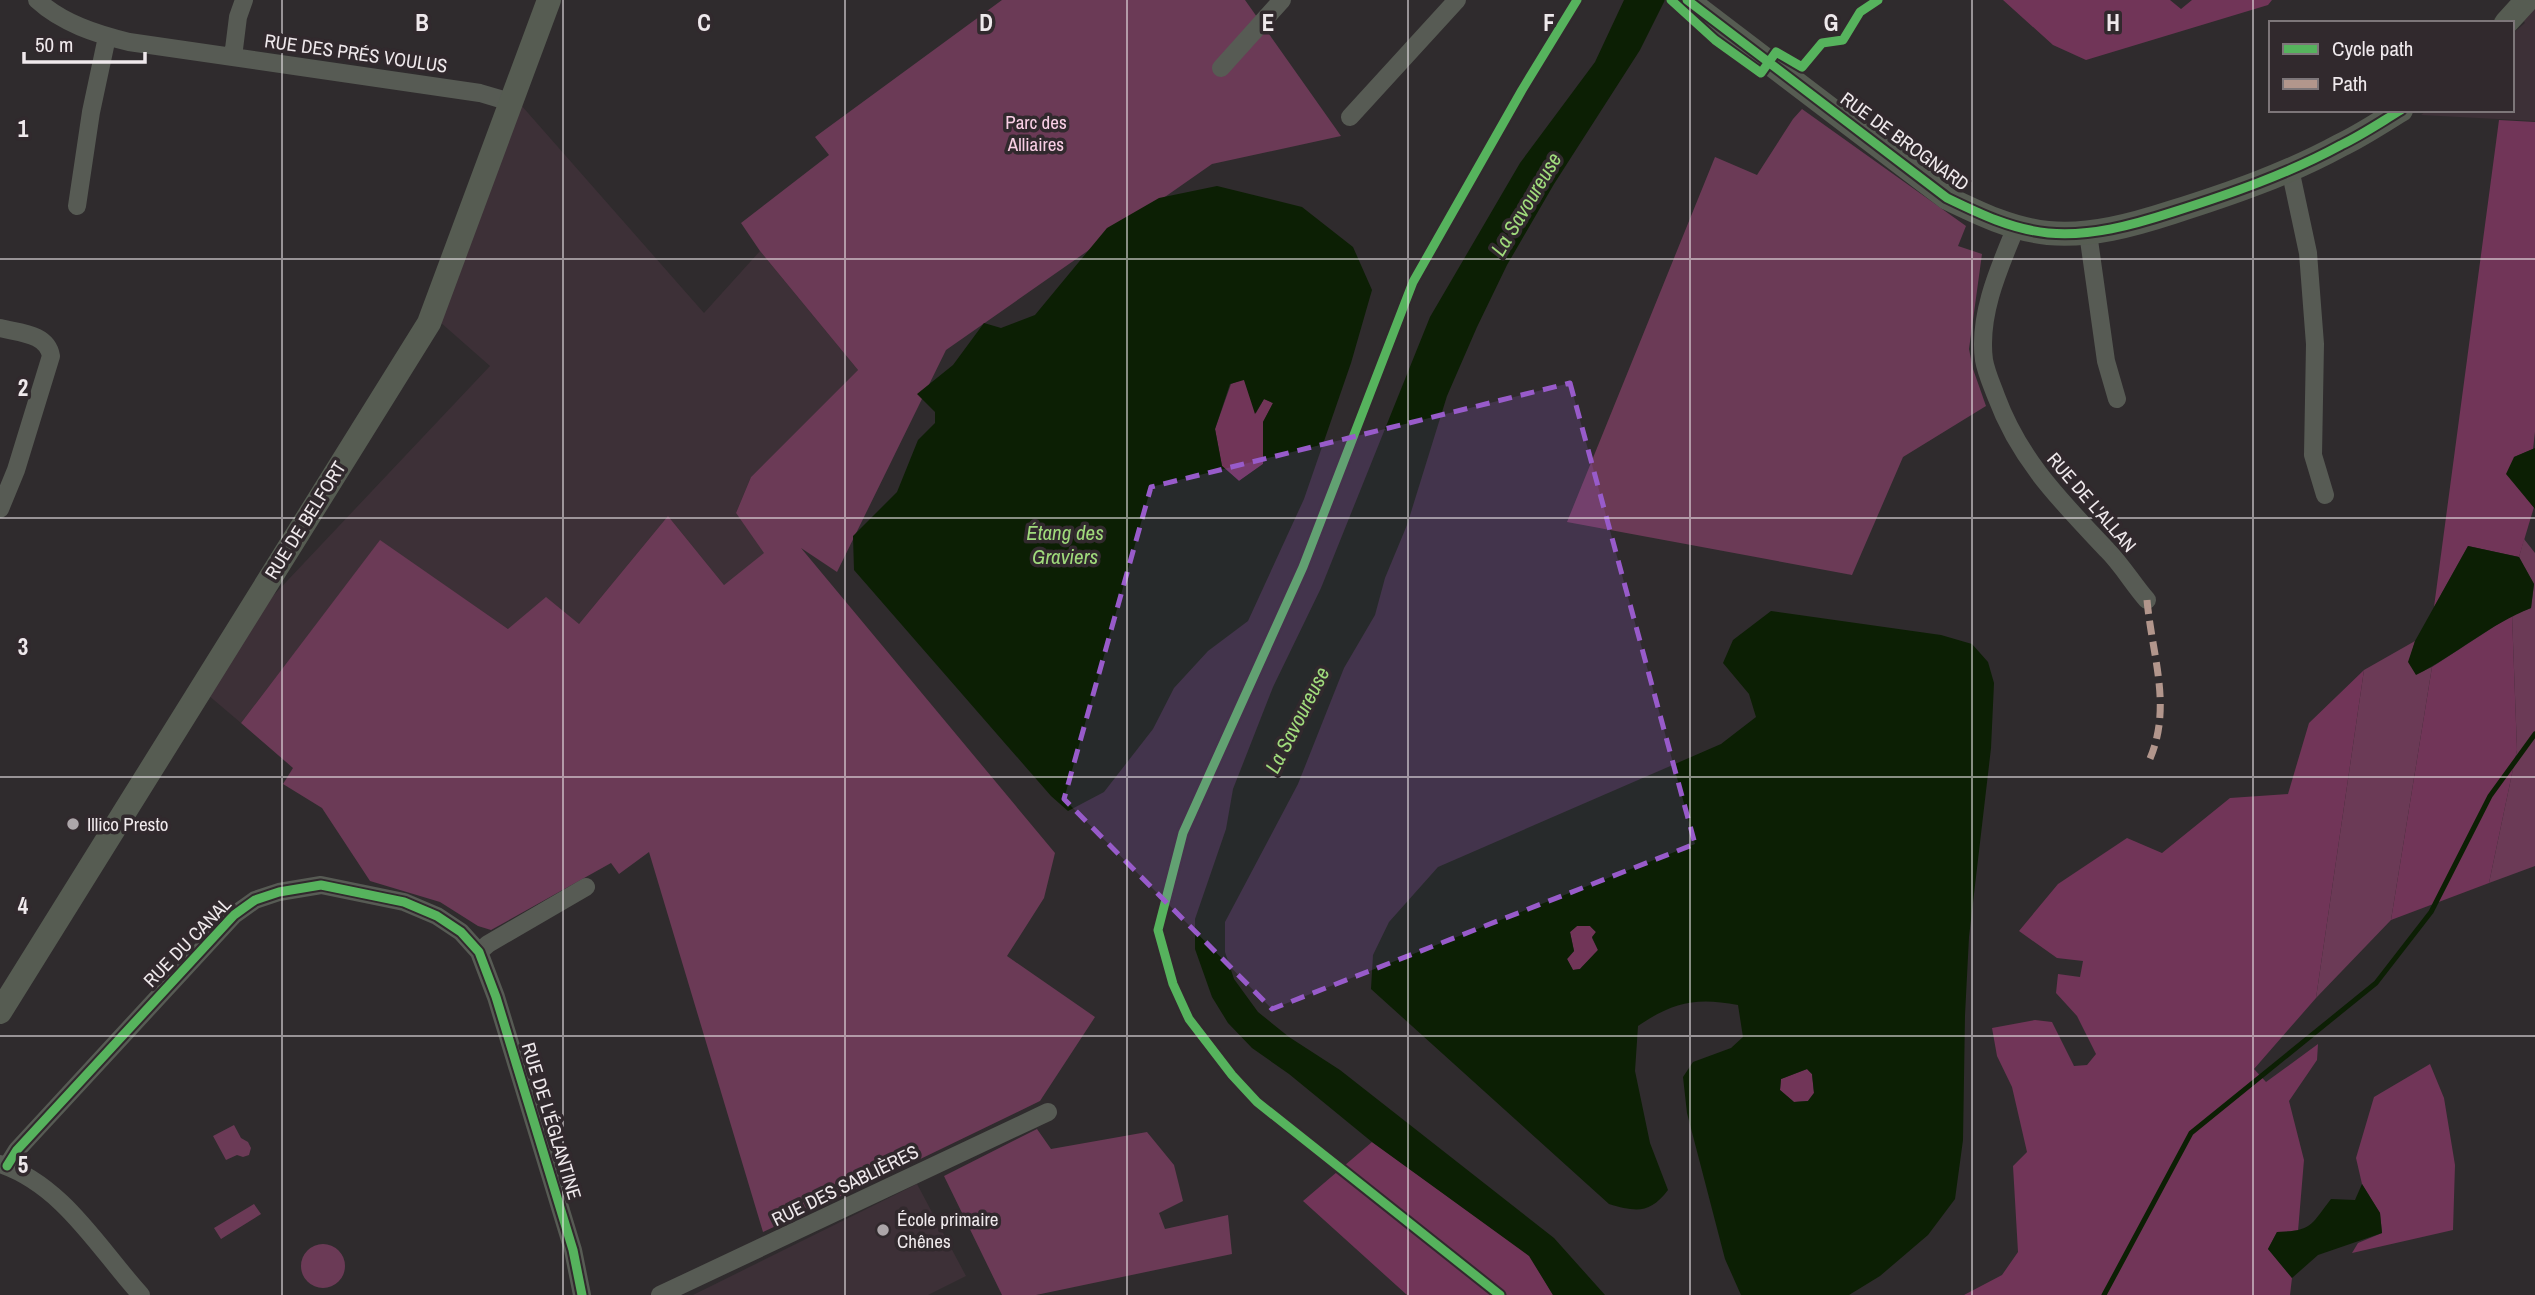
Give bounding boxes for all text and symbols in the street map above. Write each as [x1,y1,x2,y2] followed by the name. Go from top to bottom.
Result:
[415,7,429,38] text: B
[697,7,711,38] text: C
[979,7,993,38] text: D
[1262,7,1274,38] text: E
[1543,7,1555,38] text: F
[1824,7,1838,38] text: G
[2106,7,2120,38] text: H
[24,21,145,65] scale bar
[2269,21,2514,112] legend
[263,27,449,79] street label: RUE DES PRÉS VOULUS
[35,30,73,59] text: 50 m
[2332,34,2413,63] text: Cycle path
[2332,69,2367,98] text: Path
[1835,85,1975,197] street label: RUE DE BROGNARD
[1005,109,1067,157] park label: Parc des Alliaires
[18,113,29,144] text: 1
[1484,147,1568,261] water label: La Savoureuse
[18,372,28,403] text: 2
[2041,447,2143,557] street label: RUE DE L'ALLAN
[258,456,352,584] street label: RUE DE BELFORT
[1026,518,1104,571] water label: Étang des Graviers
[18,631,28,662] text: 3
[1258,662,1336,778] water label: La Savoureuse
[87,811,168,837] place label: Illico Presto
[65,816,81,832] marker: Illico Presto
[18,890,29,921] text: 4
[137,891,237,993] street label: RUE DU CANAL
[516,1039,588,1203] street label: RUE DE L'ÉGLANTINE
[767,1138,923,1232] street label: RUE DES SABLIÈRES
[18,1149,28,1180] text: 5
[897,1206,998,1254] place label: École primaire Chênes
[875,1222,891,1238] marker: École primaire Chênes

